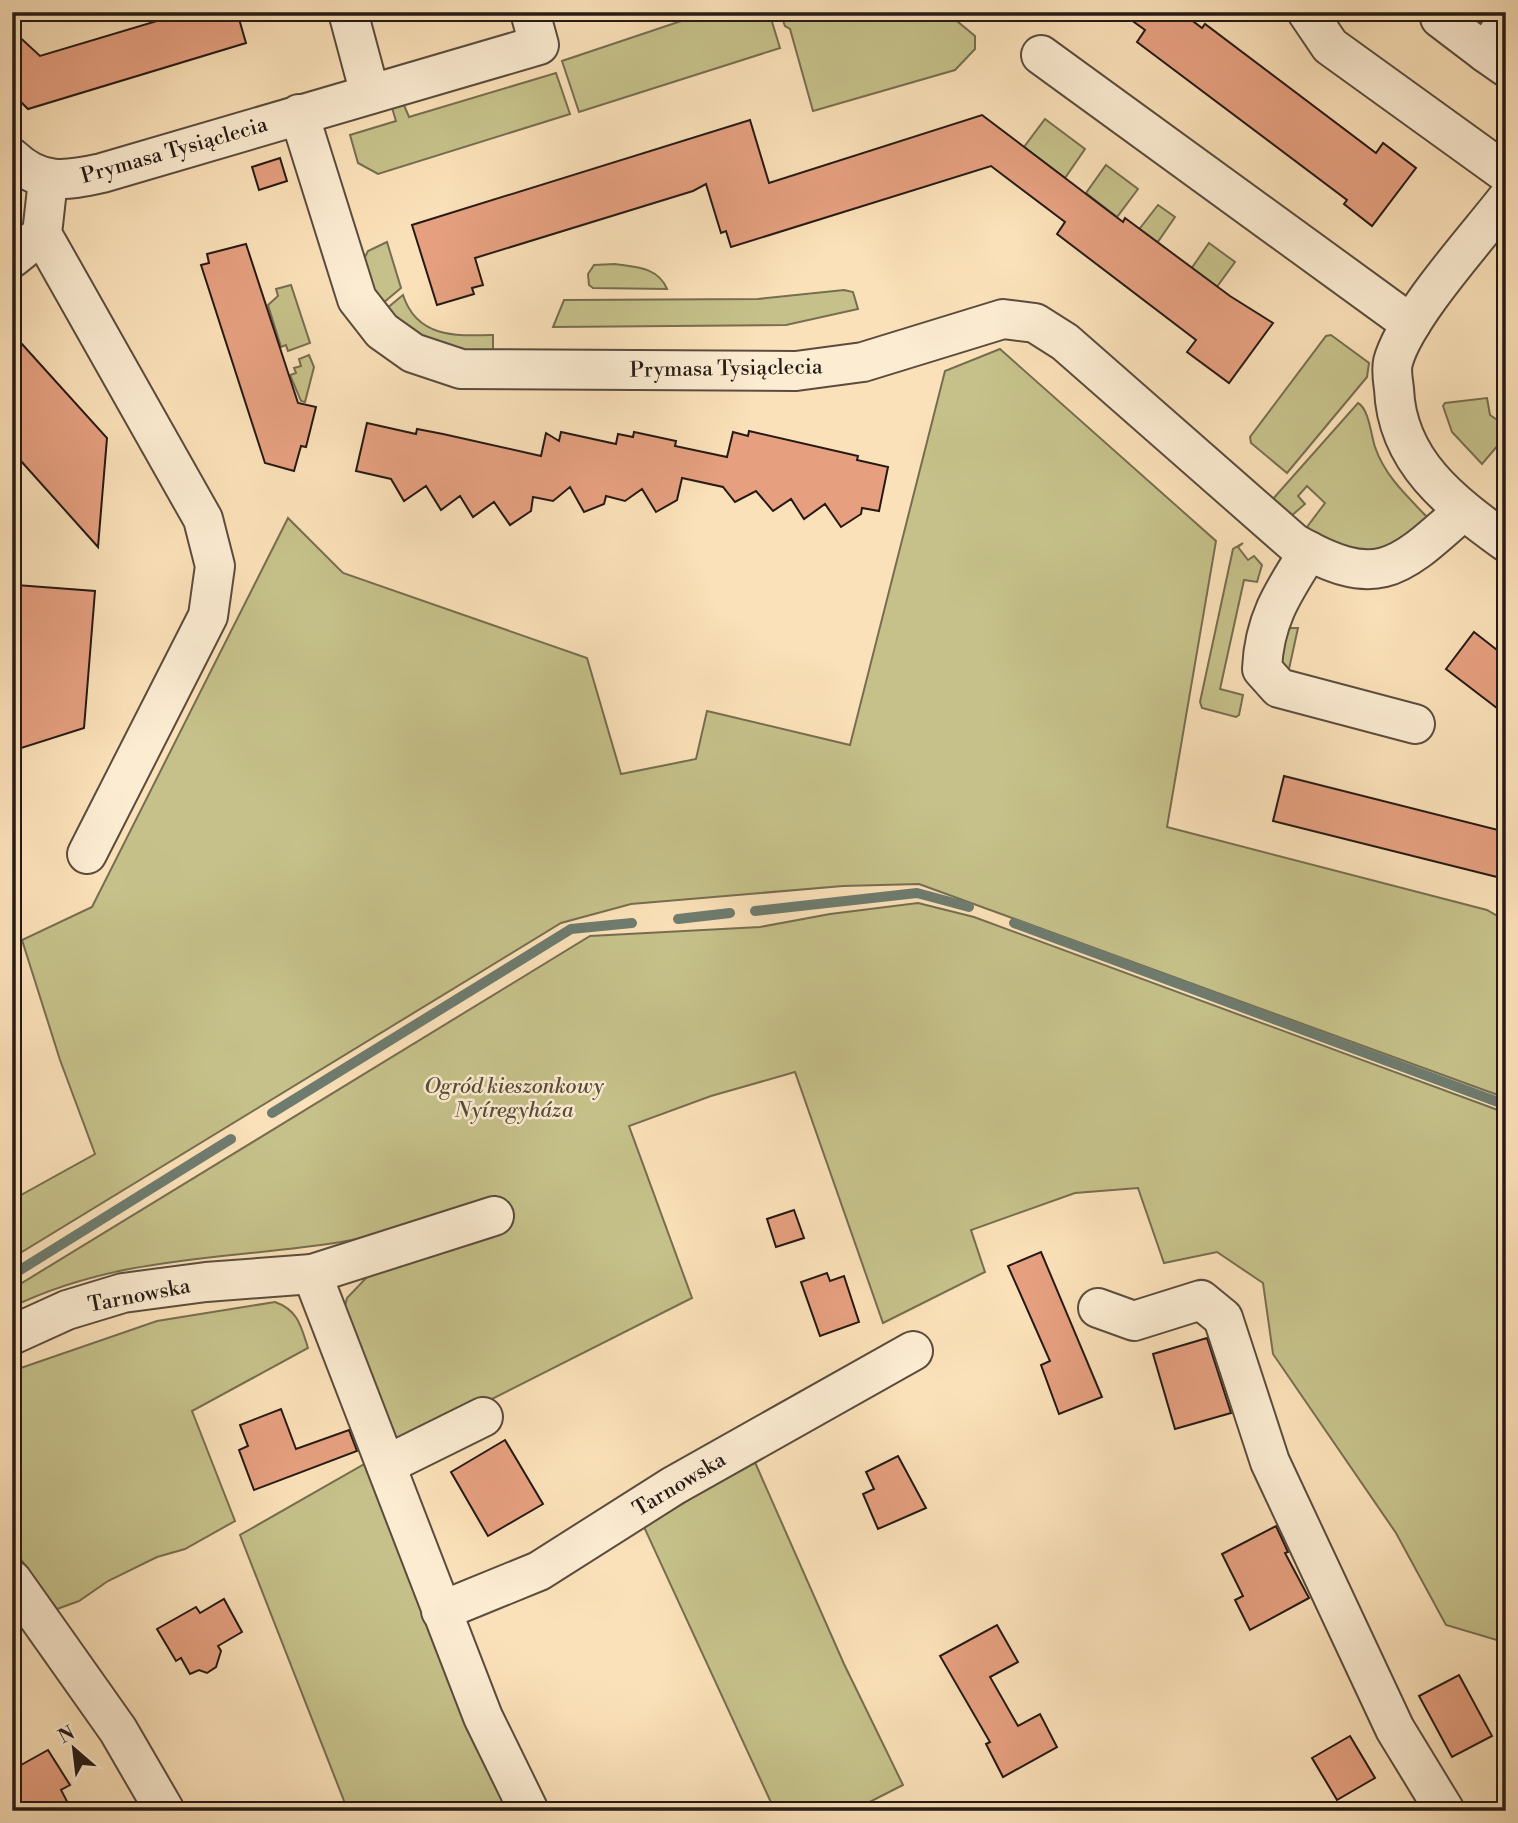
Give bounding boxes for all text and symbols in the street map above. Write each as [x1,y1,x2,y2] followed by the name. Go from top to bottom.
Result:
[78,112,271,190] street label: Prymasa Tysiąclecia
[629,354,823,384] street label: Prymasa Tysiąclecia
[424,1074,605,1124] park label: Ogród kieszonkowy Nyíregyháza
[86,1273,193,1319] street label: Tarnowska
[628,1447,731,1523] street label: Tarnowska
[38,1714,108,1784] north arrow
[54,1721,79,1749] text: N

